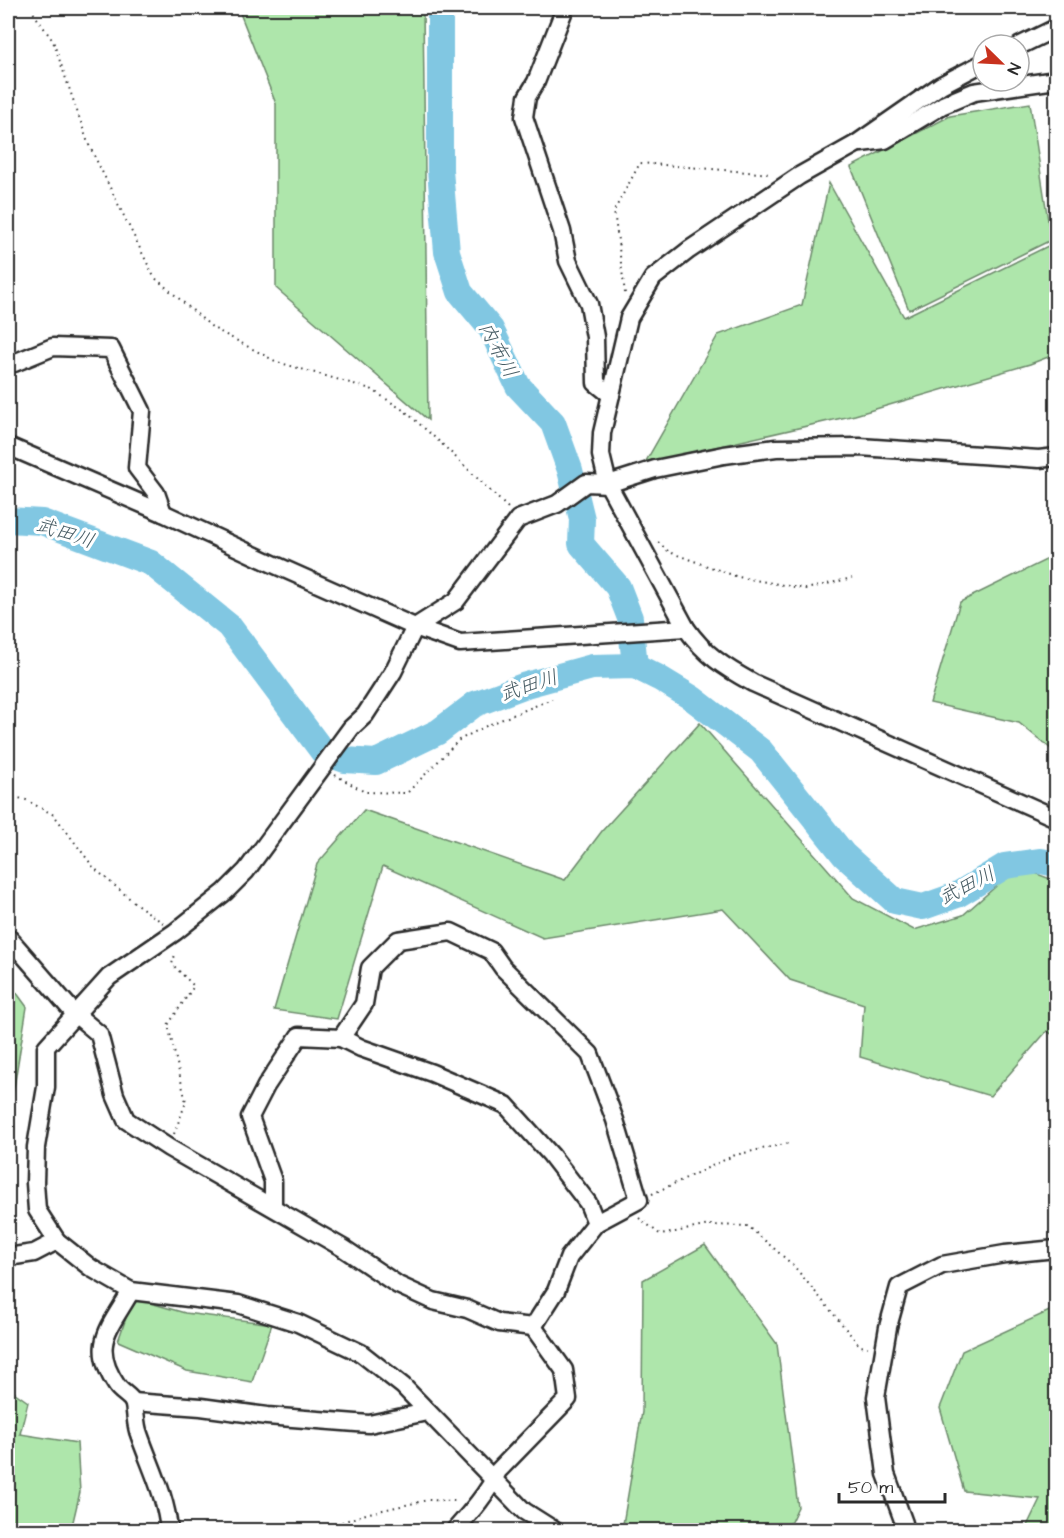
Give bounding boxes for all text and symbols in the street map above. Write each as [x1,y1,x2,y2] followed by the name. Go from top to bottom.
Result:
[971,33,1031,93] north arrow
[1002,60,1026,78] text: N
[472,317,524,383] water label: 内布川
[32,510,98,556] water label: 武田川
[496,663,562,709] water label: 武田川
[934,860,1000,912] water label: 武田川
[839,1466,946,1504] scale bar
[848,1475,893,1500] text: 50 m

